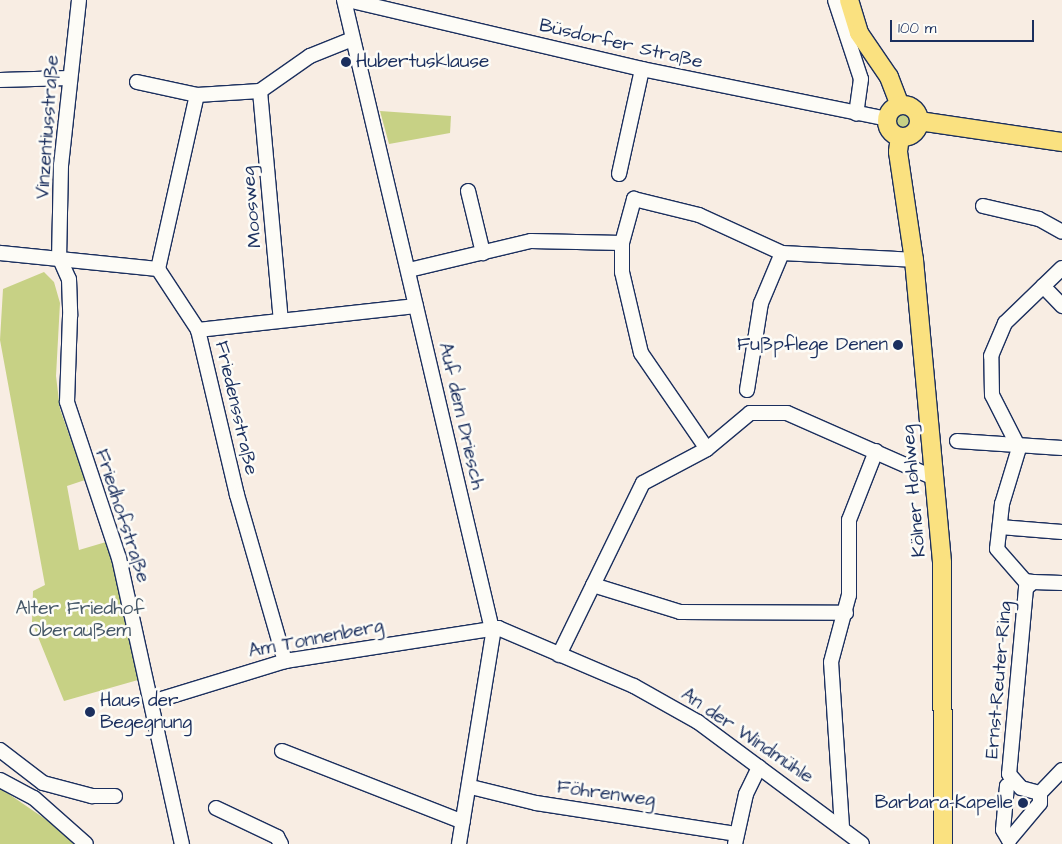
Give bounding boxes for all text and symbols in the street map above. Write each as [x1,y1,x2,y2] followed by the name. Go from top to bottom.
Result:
[892,10,1036,42] scale bar
[537,14,705,74] street label: Büsdorfer Straße
[898,18,937,39] text: 100 m
[356,51,489,73] place label: Hubertusklause
[32,54,64,200] street label: Vinzentiusstraße
[340,56,352,68] marker: Hubertusklause
[237,165,267,249] street label: Moosweg
[737,334,888,356] place label: Fußpflege Denen
[209,339,263,477] street label: Friedensstraße
[892,339,904,351] marker: Fußpflege Denen
[433,340,489,492] street label: Auf dem Driesch
[897,424,931,558] street label: Kölner Hohlweg
[90,446,154,586] street label: Friedhofstraße
[15,598,145,642] park label: Alter Friedhof Oberaußem
[981,600,1017,760] street label: Ernst-Reuter-Ring
[247,615,385,663] street label: Am Tonnenberg
[677,683,817,789] street label: An der Windmühle
[100,690,192,734] place label: Haus der Begegnung
[84,706,96,718] marker: Haus der Begegnung
[555,776,657,812] street label: Föhrenweg
[875,792,1013,814] place label: Barbara-Kapelle
[1017,797,1029,809] marker: Barbara-Kapelle

